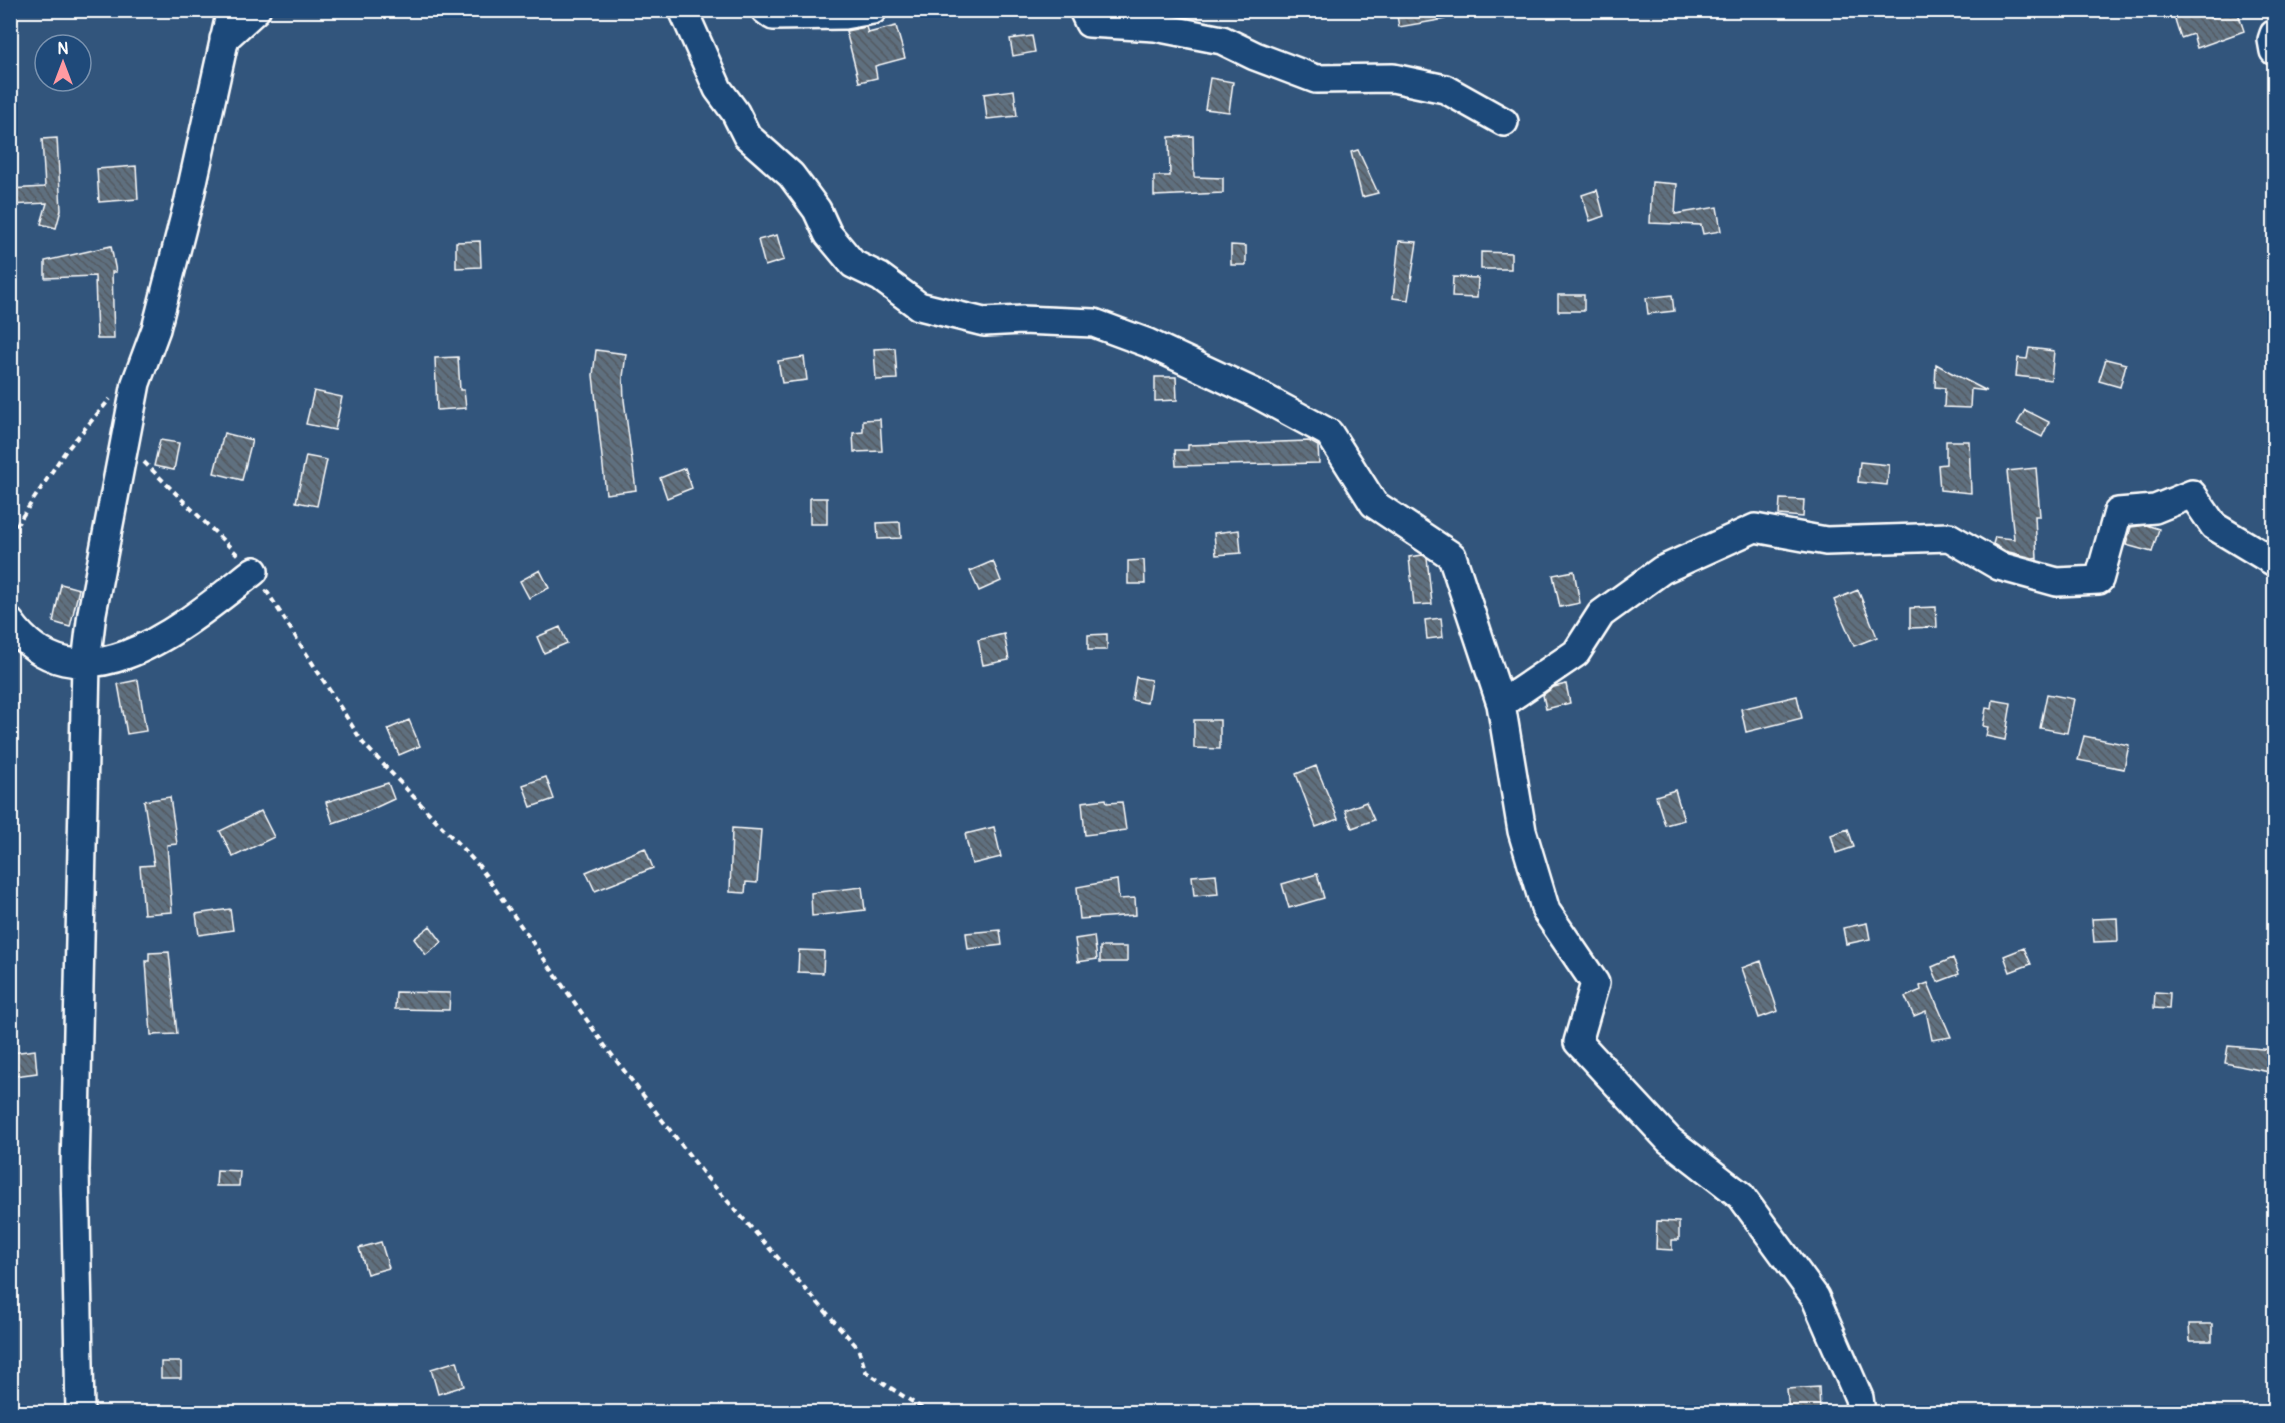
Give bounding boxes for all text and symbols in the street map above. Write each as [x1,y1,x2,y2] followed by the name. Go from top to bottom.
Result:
[33,33,93,93] north arrow
[58,39,69,59] text: N

